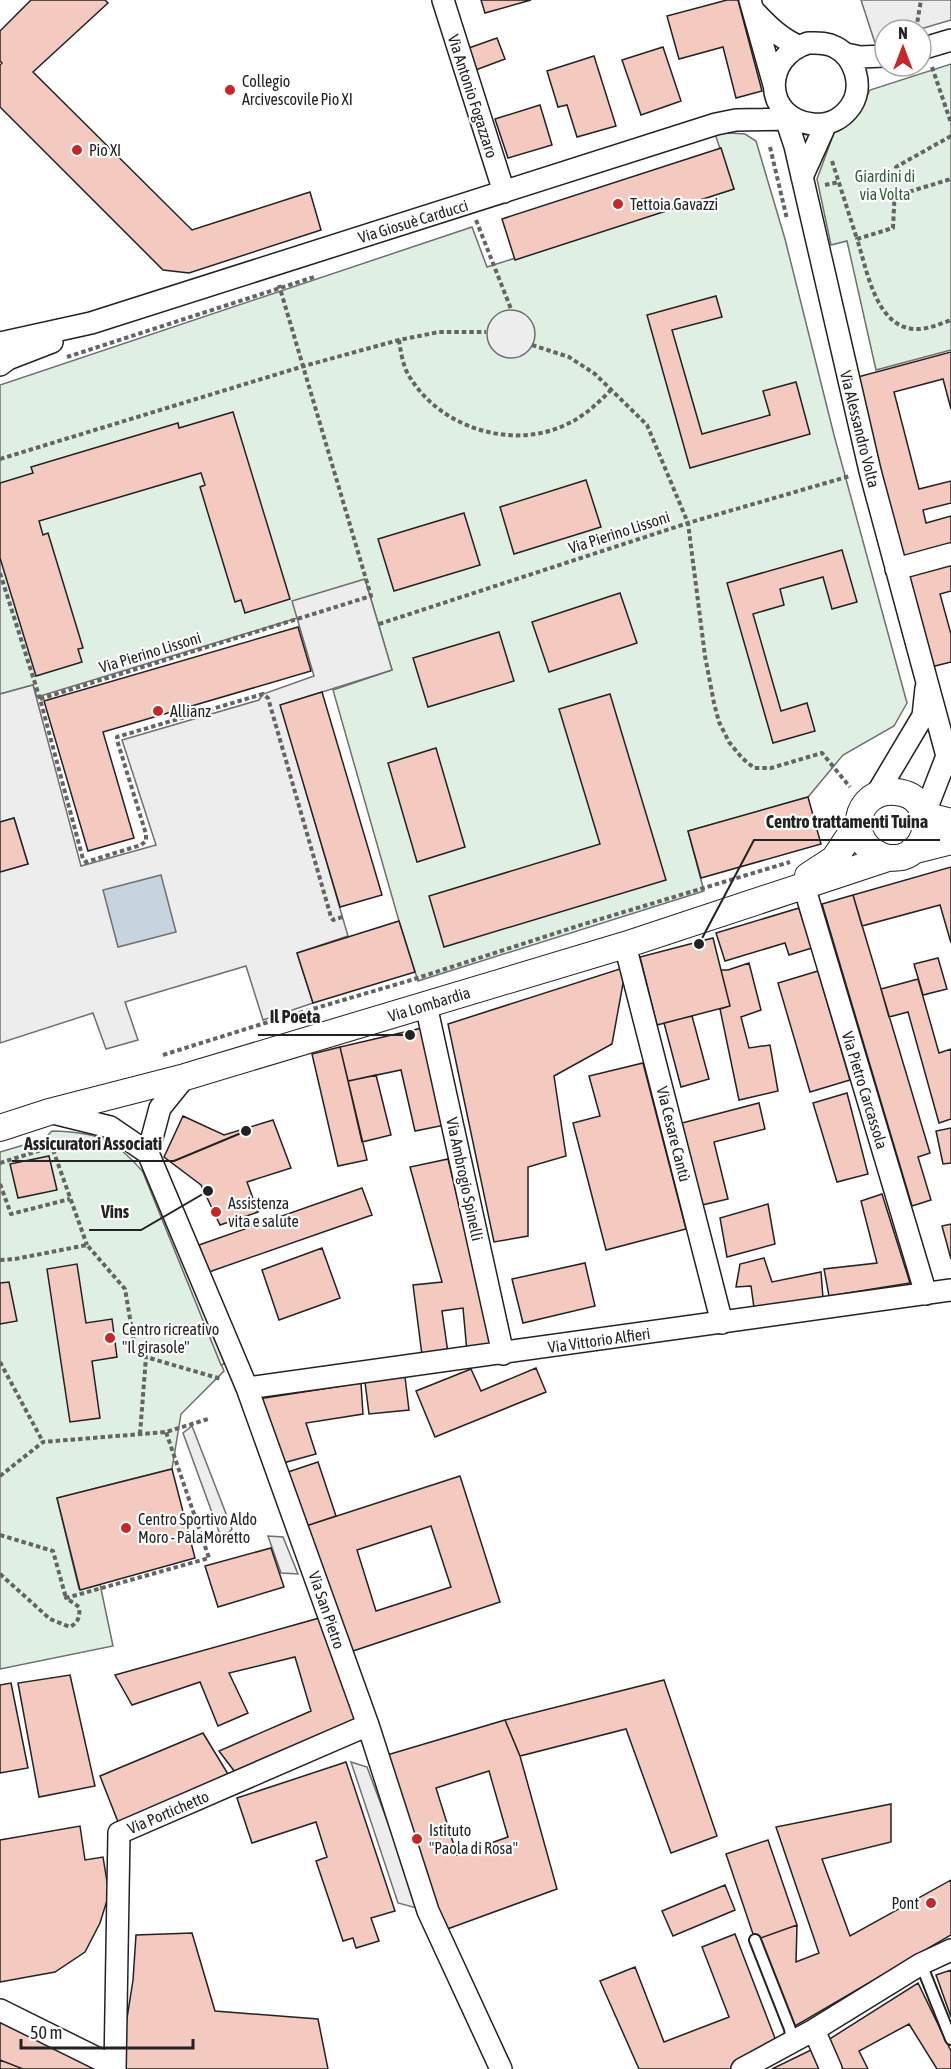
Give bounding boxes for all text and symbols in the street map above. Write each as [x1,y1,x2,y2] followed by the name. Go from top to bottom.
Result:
[873,18,933,78] north arrow
[898,24,908,42] text: N
[444,32,501,160] street label: Via Antonio Fogazzaro
[242,72,353,108] place label: Collegio Arcivescovile Pio XI
[223,83,237,97] marker: Collegio Arcivescovile Pio XI
[89,141,121,159] place label: Pio XI
[70,143,84,157] marker: Pio XI
[855,167,915,203] park label: Giardini di via Volta
[630,195,718,213] place label: Tettoia Gavazzi
[356,196,470,246] street label: Via Giosuè Carducci
[611,197,625,211] marker: Tettoia Gavazzi
[837,369,883,489] street label: Via Alessandro Volta
[566,507,672,557] street label: Via Pierino Lissoni
[97,628,203,676] street label: Via Pierino Lissoni
[170,702,211,720] place label: Allianz
[151,704,165,718] marker: Allianz
[754,804,940,840] callout: Centro trattamenti Tuina
[766,811,928,832] text: Centro trattamenti Tuina
[386,983,472,1025] street label: Via Lombardia
[258,999,332,1035] callout: Il Poeta
[270,1006,320,1027] text: Il Poeta
[839,1029,891,1151] street label: Via Pietro Carcassola
[653,1084,695,1184] street label: Via Cesare Cantù
[442,1116,487,1243] street label: Via Ambrogio Spinelli
[12,1125,174,1161] callout: Assicuratori Associati
[23,1133,162,1154] text: Assicuratori Associati
[89,1194,141,1230] callout: Vins
[228,1194,299,1230] place label: Assistenza vita e salute
[100,1201,130,1222] text: Vins
[209,1205,223,1219] marker: Assistenza vita e salute
[122,1320,219,1357] place label: Centro ricreativo "Il girasole"
[547,1324,651,1356] street label: Via Vittorio Alfieri
[103,1331,117,1345] marker: Centro ricreativo "Il girasole"
[138,1510,257,1546] place label: Centro Sportivo Aldo Moro - PalaMoretto
[119,1521,133,1535] marker: Centro Sportivo Aldo Moro - PalaMoretto
[305,1569,349,1651] street label: Via San Pietro
[125,1787,211,1837] street label: Via Portichetto
[429,1821,518,1857] place label: Istituto "Paola di Rosa"
[410,1832,424,1846] marker: Istituto "Paola di Rosa"
[891,1894,919,1912] place label: Pont
[924,1896,938,1910] marker: Pont
[21,2012,194,2050] scale bar
[30,2022,62,2043] text: 50 m

